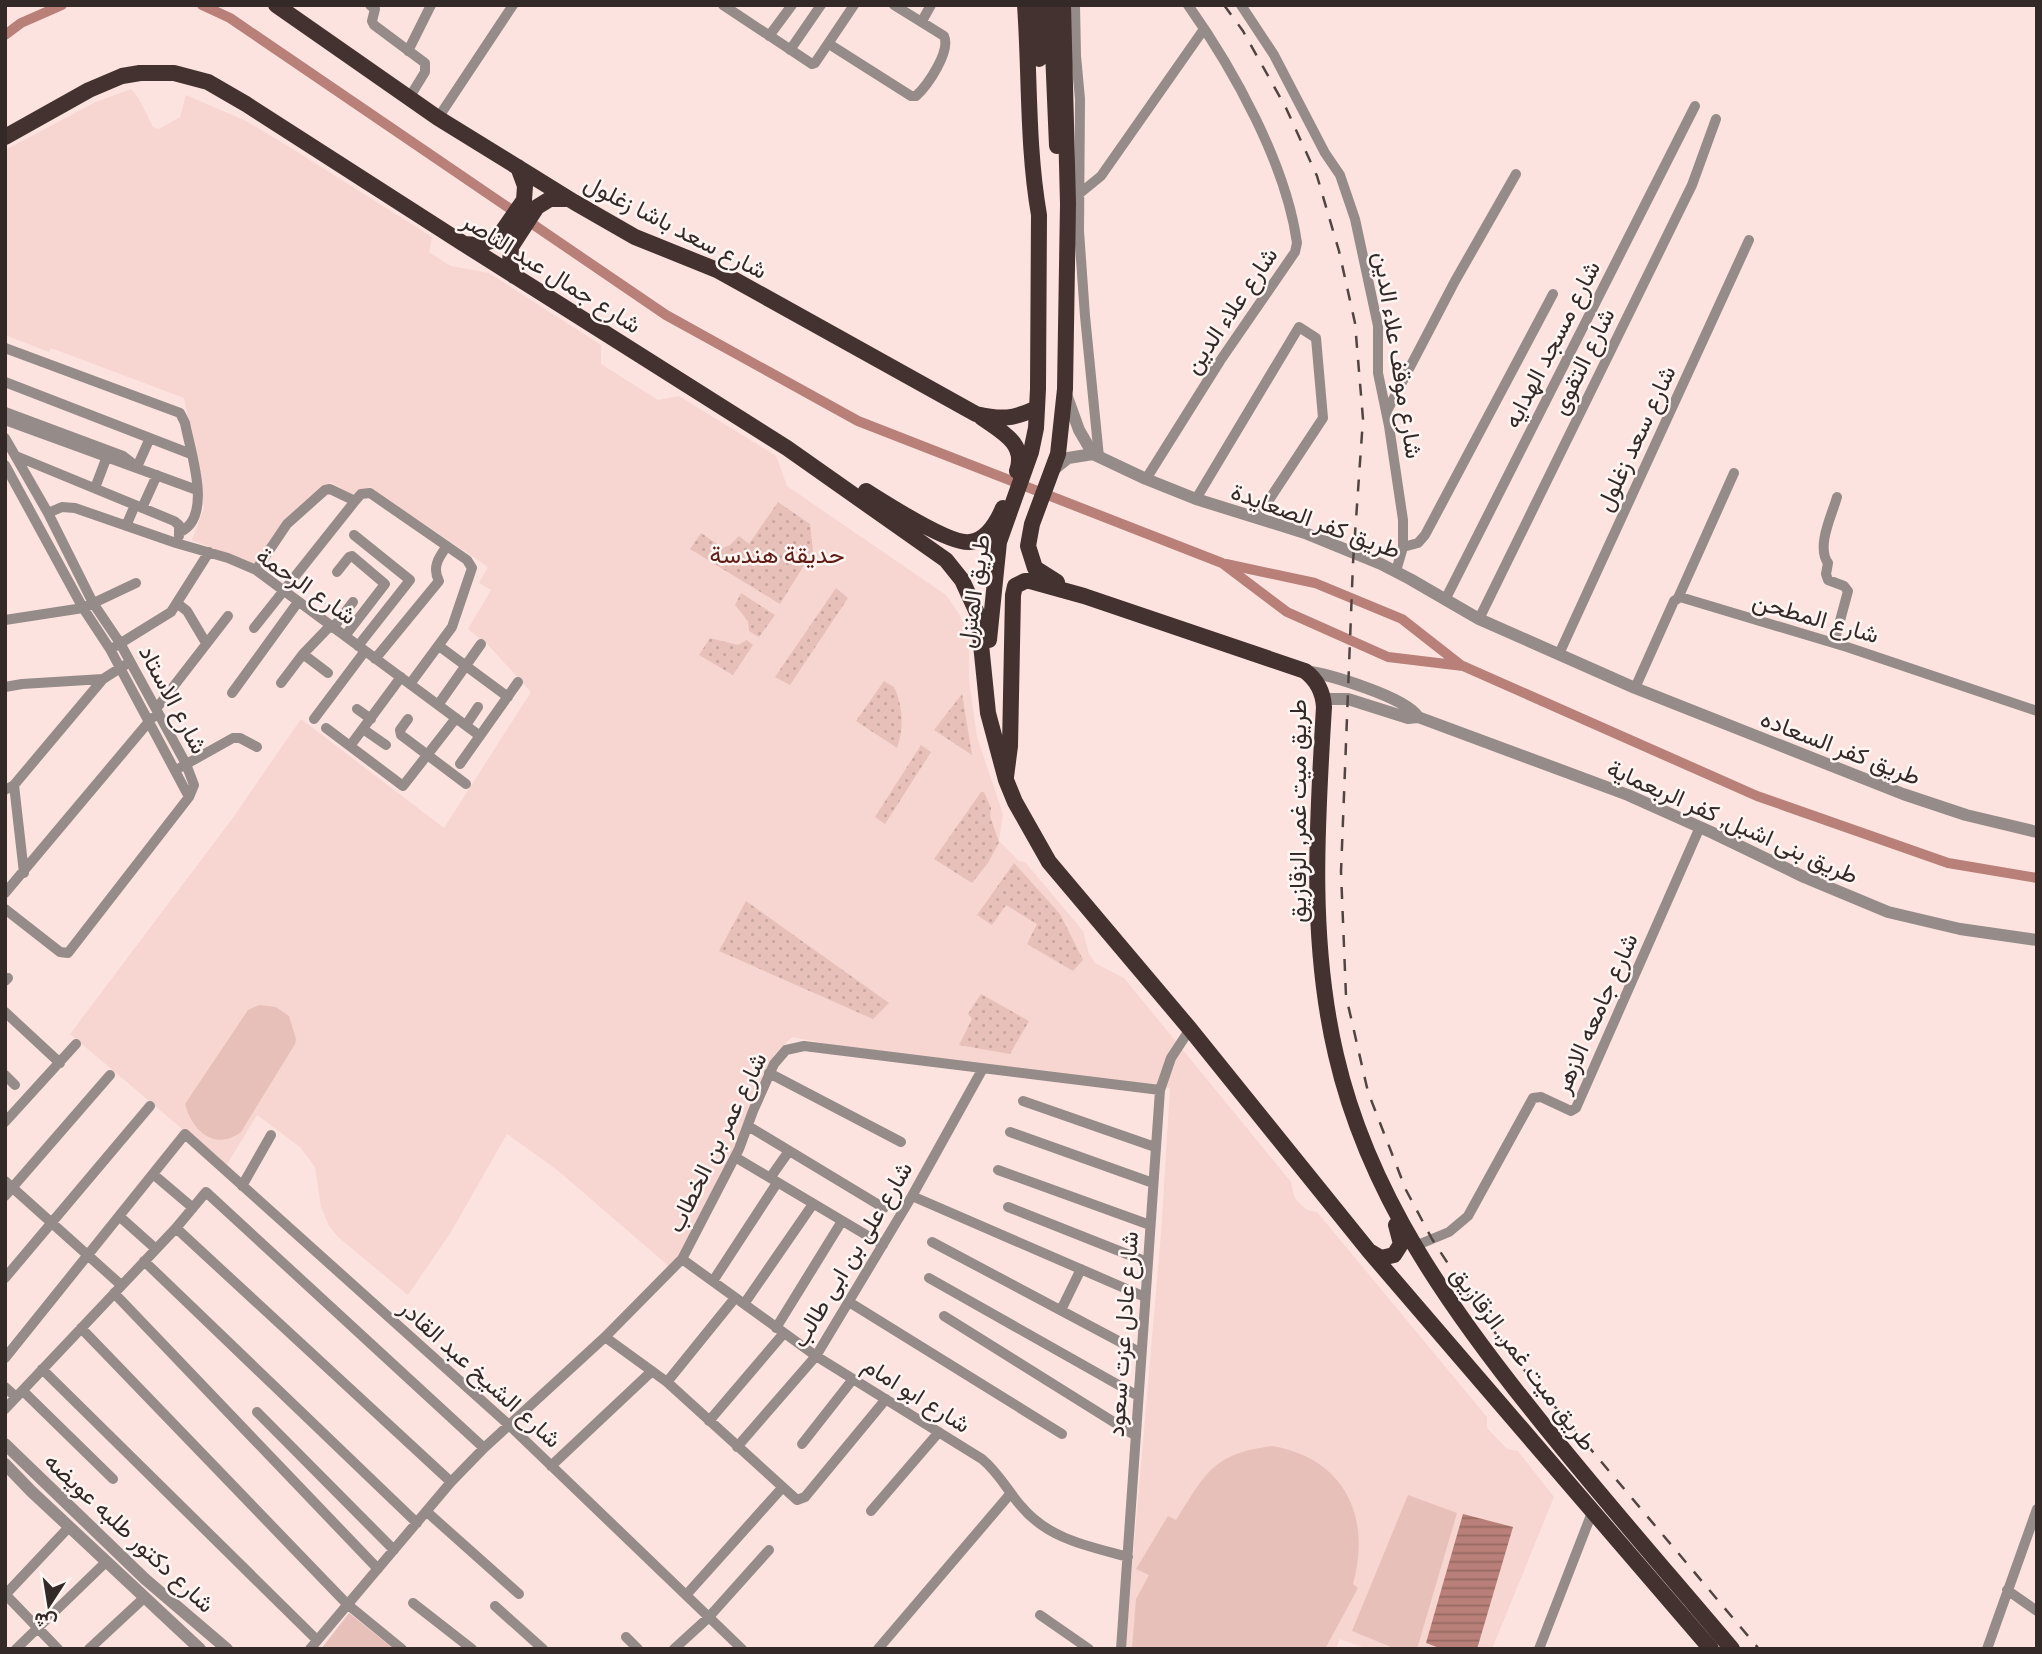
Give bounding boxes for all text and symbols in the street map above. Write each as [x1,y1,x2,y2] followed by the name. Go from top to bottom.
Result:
[579,166,773,287] street label: شارع سعد باشا زغلول
[455,203,648,341] street label: شارع جمال عبد الناصر
[1176,240,1285,380] street label: شارع علاء الدين
[1366,249,1431,461] street label: شارع موقف علاء الدين
[1495,255,1608,434] street label: شارع مسجد الهدايه
[1542,302,1622,420] street label: شارع التقوى
[1587,360,1684,516] street label: شارع سعد زغلول
[1227,474,1405,566] street label: طريق كفر الصعايدة
[949,532,997,650] street label: طريق المنزل
[709,538,845,570] park label: حديقة هندسة
[250,539,364,632] street label: شارع الرحمة
[1749,584,1883,651] street label: شارع المطحن
[131,639,216,759] street label: شارع الاستاد
[1281,699,1313,923] street label: طريق ميت غمر, الزقازيق
[1756,702,1926,792] street label: طريق كفر السعاده
[1602,751,1864,891] street label: طريق بنى اشبل, كفر الربعماية
[1545,928,1646,1099] street label: شارع جامعه الازهر
[658,1046,774,1238] street label: شارع عمر بن الخطاب
[783,1155,920,1354] street label: شارع على بن ابى طالب
[1099,1230,1146,1438] street label: شارع عادل عزت سعود
[1444,1259,1604,1457] street label: طريق ميت غمر, الزقازيق
[391,1291,569,1456] street label: شارع الشيخ عبد القادر
[856,1348,977,1441] street label: شارع ابو امام
[37,1445,222,1620] street label: شارع دكتور طلبه عويضه
[14,1570,84,1640] north arrow
[31,1607,59,1637] text: ش

